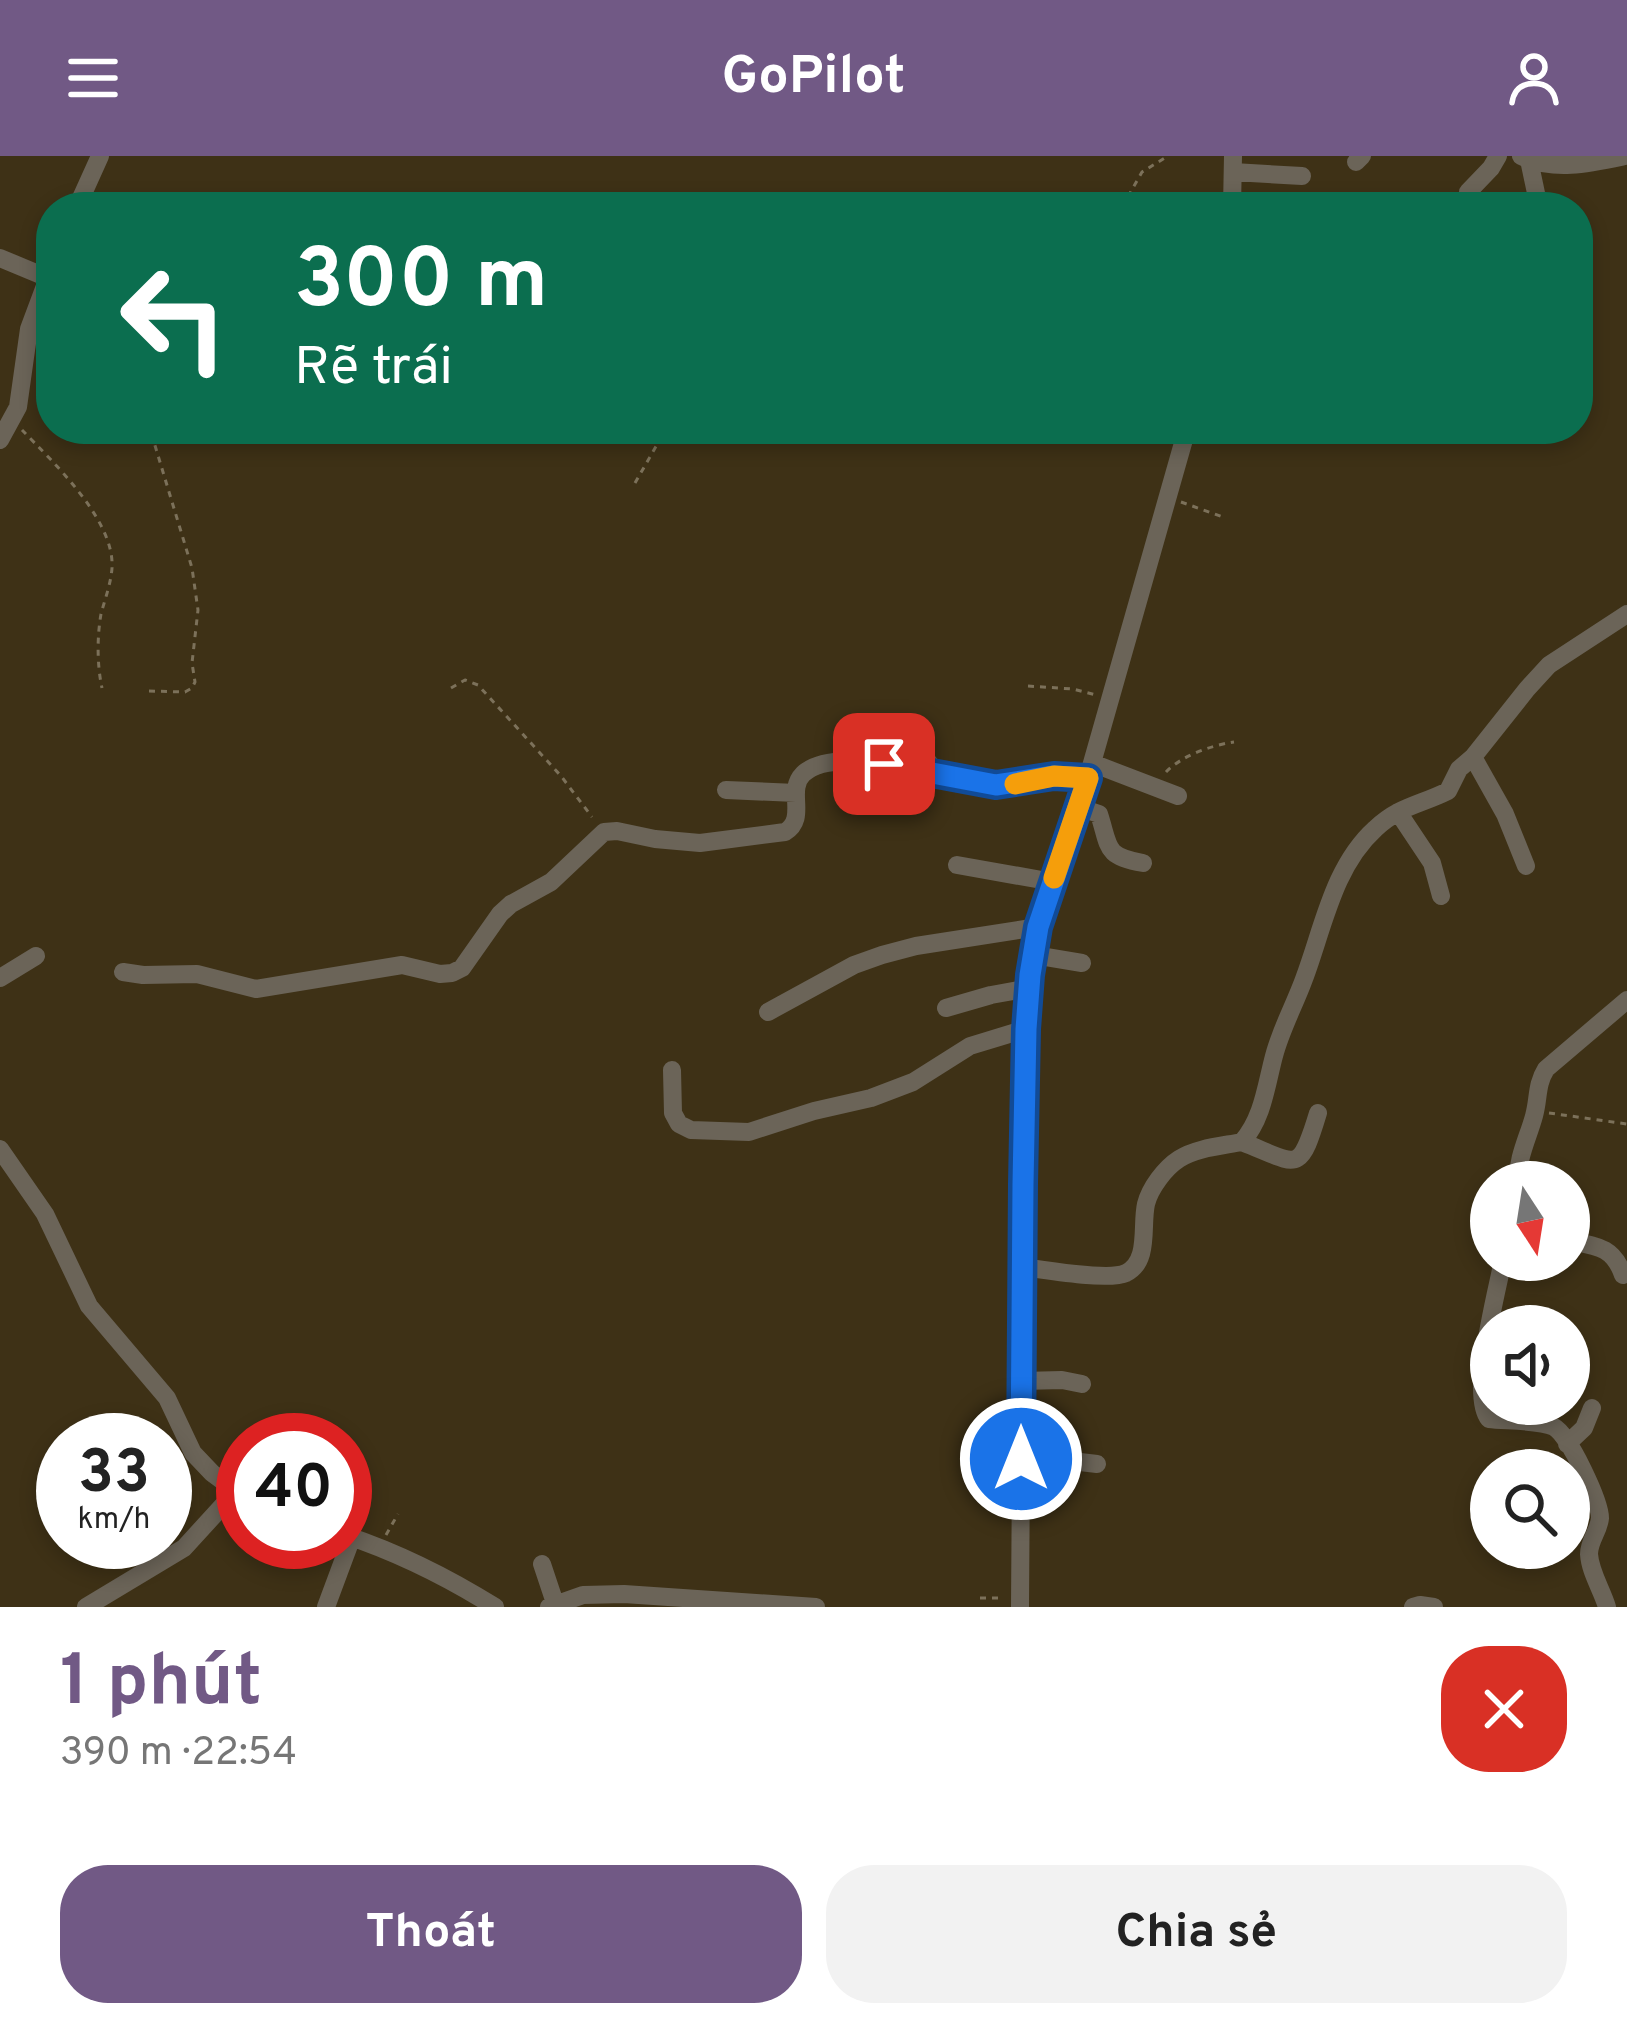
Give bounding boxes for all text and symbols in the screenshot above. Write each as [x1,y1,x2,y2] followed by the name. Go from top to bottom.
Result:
[721,44,906,113] text: GoPilot
[60,45,126,111] icon: menu
[1501,45,1567,111] icon: person
[294,231,548,337] text: 300 m
[96,240,252,396] icon: left
[294,335,453,404] text: Rẽ trái
[833,713,935,815] pin
[851,731,917,797] icon: arrive
[1470,1161,1590,1281] north arrow
[1470,1161,1590,1569] map controls
[1470,1305,1590,1425] button: sound
[958,1396,1084,1522] position arrow
[216,1413,372,1569] speed limit sign: 40
[78,1438,150,1514] text: 33
[1470,1449,1590,1569] button: search
[78,1502,150,1539] text: km/h
[60,1639,262,1731] text: 1 phút
[1441,1646,1567,1772] button: close
[60,1730,297,1779] text: 390 m · 22:54
[60,1865,802,2003] button: Thoát
[826,1865,1567,2003] button: Chia sẻ

